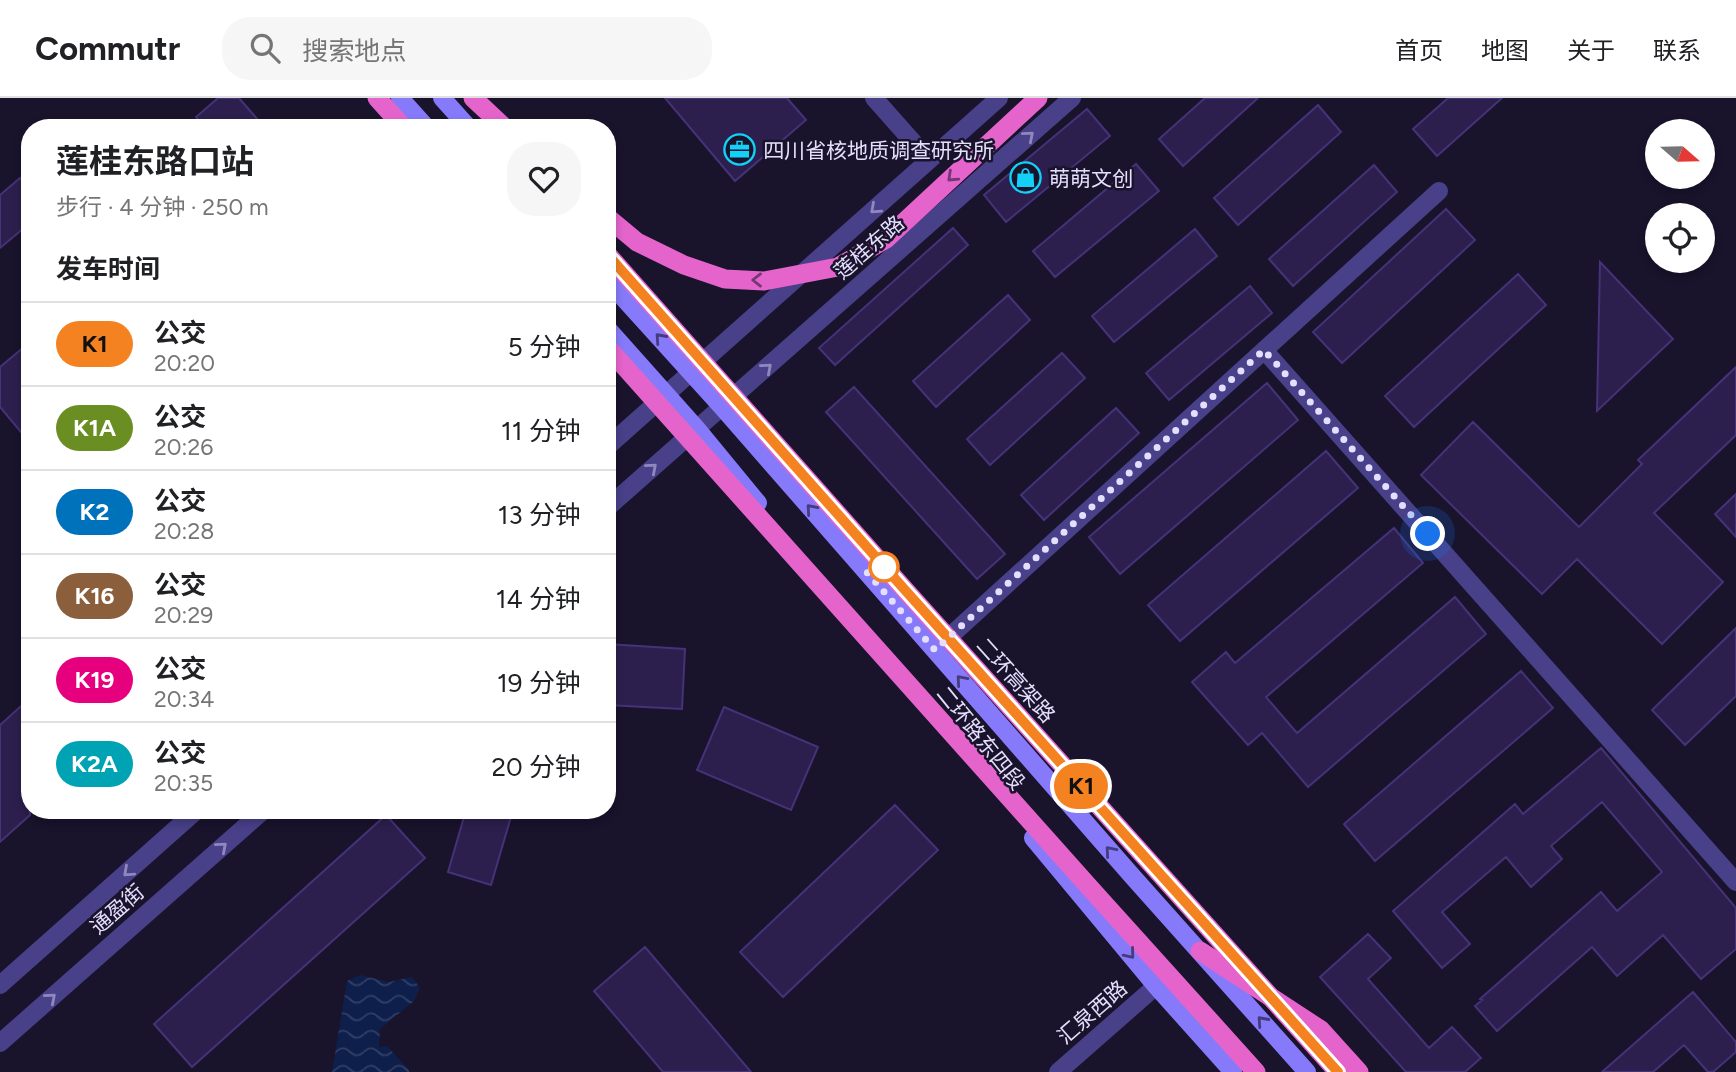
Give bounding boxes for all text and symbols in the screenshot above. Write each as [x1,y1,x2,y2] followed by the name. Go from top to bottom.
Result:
[222,17,712,80] search box
[35,29,180,68] text: Commutr
[246,29,284,67] icon: search
[302,35,406,67] text: 搜索地点
[1395,36,1443,65] text: 首页
[1481,36,1529,65] text: 地图
[1567,36,1615,65] text: 关于
[1653,36,1701,65] text: 联系
[1645,119,1715,189] north arrow
[1645,119,1715,273] map controls
[1021,132,1034,144] one-way arrow
[723,133,757,167] office icon: 四川省核地质调查研究所
[763,138,994,163] place label: 四川省核地质调查研究所
[56,142,254,181] text: 莲桂东路口站
[507,142,581,216] button: heart
[1009,161,1043,195] shop icon: 萌萌文创
[1049,166,1133,191] place label: 萌萌文创
[947,169,960,182] one-way arrow
[56,193,268,221] text: 步行 · 4 分钟 · 250 m
[870,201,883,213] one-way arrow
[1645,203,1715,273] button: locate
[829,210,909,284] street label: 莲桂东路
[56,253,160,285] text: 发车时间
[751,272,762,288] one-way arrow
[154,317,206,349] text: 公交
[81,329,108,358] text: K1
[508,331,581,363] text: 5 分钟
[656,333,668,346] one-way arrow
[154,349,215,377] text: 20:20
[758,364,771,376] one-way arrow
[154,401,206,433] text: 公交
[73,413,116,442] text: K1A
[501,415,581,447] text: 11 分钟
[154,433,213,461] text: 20:26
[644,464,657,476] one-way arrow
[154,485,206,517] text: 公交
[80,497,109,526] text: K2
[498,499,581,531] text: 13 分钟
[807,504,819,517] one-way arrow
[1410,516,1445,551] your location
[154,517,214,545] text: 20:28
[869,552,899,582] unlabelled marker
[154,569,206,601] text: 公交
[74,581,115,610] text: K16
[496,583,581,615] text: 14 分钟
[154,601,213,629] text: 20:29
[972,633,1060,727] street label: 二环高架路
[154,653,206,685] text: 公交
[74,665,115,694] text: K19
[497,667,581,699] text: 19 分钟
[957,675,969,688] one-way arrow
[932,681,1030,795] street label: 二环路东四段
[154,685,214,713] text: 20:34
[154,737,206,769] text: 公交
[71,749,118,778] text: K2A
[491,751,581,783] text: 20 分钟
[1050,763,1112,809] line badge: K1
[154,769,213,797] text: 20:35
[1068,771,1094,800] text: K1
[214,843,227,855] one-way arrow
[1106,846,1119,859] one-way arrow
[123,864,136,876] one-way arrow
[85,879,149,939] street label: 通盈街
[1121,947,1134,959] one-way arrow
[1052,975,1132,1049] street label: 汇泉西路
[43,993,56,1006] one-way arrow
[1258,1016,1270,1029] one-way arrow

